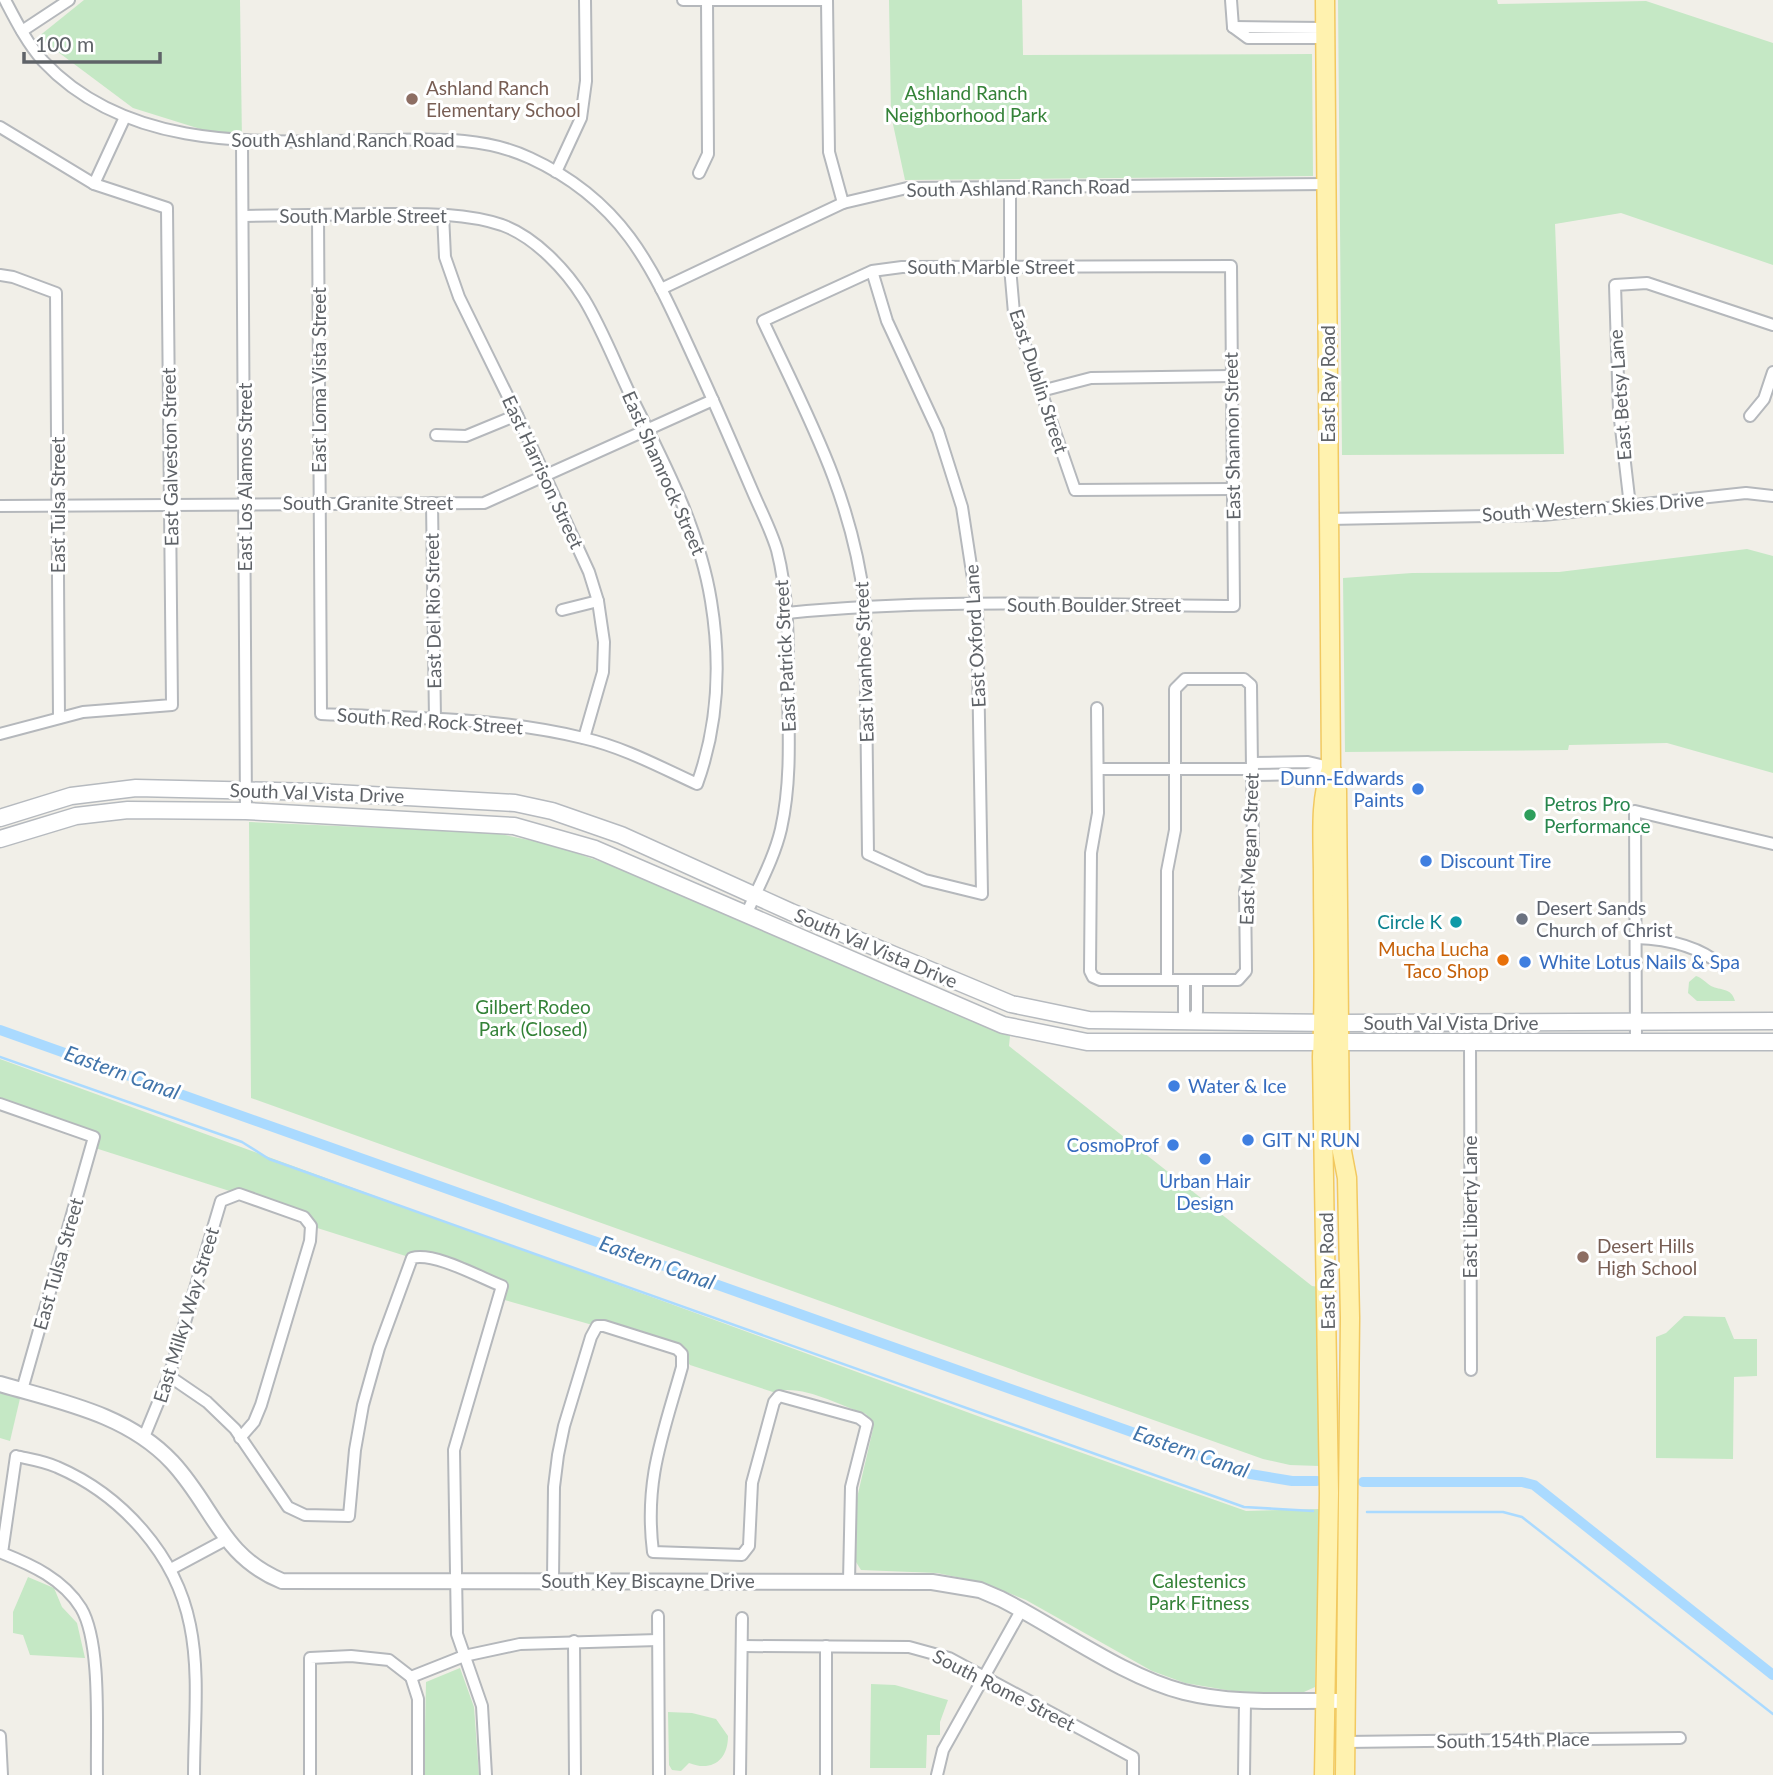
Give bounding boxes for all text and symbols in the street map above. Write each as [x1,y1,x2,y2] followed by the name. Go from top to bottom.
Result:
[24,21,161,65] scale bar
[35,31,94,56] text: 100 m
[426,76,581,121] place label: Ashland Ranch Elementary School
[885,81,1048,126] park label: Ashland Ranch Neighborhood Park
[404,91,420,107] marker: Ashland Ranch Elementary School
[231,128,455,151] street label: South Ashland Ranch Road
[906,174,1130,201] street label: South Ashland Ranch Road
[279,204,447,227] street label: South Marble Street
[907,255,1075,278] street label: South Marble Street
[307,287,330,473] street label: East Loma Vista Street
[1005,306,1074,456] street label: East Dublin Street
[1316,325,1339,443] street label: East Ray Road
[1603,329,1636,461] street label: East Betsy Lane
[1219,352,1244,520] street label: East Shannon Street
[156,367,183,547] street label: East Galveston Street
[233,382,256,571] street label: East Los Alamos Street
[618,387,711,558] street label: East Shamrock Street
[498,391,589,552] street label: East Harrison Street
[46,437,69,573] street label: East Tulsa Street
[1481,487,1705,526] street label: South Western Skies Drive
[283,491,454,514] street label: South Granite Street
[420,533,445,689] street label: East Del Rio Street
[959,564,990,708] street label: East Oxford Lane
[769,579,800,733] street label: East Patrick Street
[849,581,878,743] street label: East Ivanhoe Street
[1007,593,1181,616] street label: South Boulder Street
[336,703,524,738] street label: South Red Rock Street
[1280,766,1404,811] place label: Dunn-Edwards Paints
[1234,772,1263,926] street label: East Megan Street
[229,778,405,807] street label: South Val Vista Drive
[1410,781,1426,797] marker: Dunn-Edwards Paints
[1544,792,1651,837] place label: Petros Pro Performance
[1522,807,1538,823] marker: Petros Pro Performance
[1440,849,1551,872] place label: Discount Tire
[1418,853,1434,869] marker: Discount Tire
[1536,896,1673,941] place label: Desert Sands Church of Christ
[791,903,961,992] street label: South Val Vista Drive
[1377,910,1442,933] place label: Circle K
[1514,911,1530,927] marker: Desert Sands Church of Christ
[1448,914,1464,930] marker: Circle K
[1378,937,1489,982] place label: Mucha Lucha Taco Shop
[1539,950,1740,973] place label: White Lotus Nails & Spa
[1495,952,1511,968] marker: Mucha Lucha Taco Shop
[1517,954,1533,970] marker: White Lotus Nails & Spa
[475,995,591,1040] park label: Gilbert Rodeo Park (Closed)
[1364,1011,1538,1034] street label: South Val Vista Drive
[61,1039,184,1104] water label: Eastern Canal
[1188,1074,1286,1097] place label: Water & Ice
[1166,1078,1182,1094] marker: Water & Ice
[1262,1128,1360,1151] place label: GIT N' RUN
[1240,1132,1256,1148] marker: GIT N' RUN
[1066,1133,1159,1156] place label: CosmoProf
[1458,1136,1481,1278] street label: East Liberty Lane
[1165,1137,1181,1153] marker: CosmoProf
[1197,1151,1213,1167] marker: Urban Hair Design
[1159,1169,1251,1214] place label: Urban Hair Design
[28,1195,87,1333] street label: East Tulsa Street
[1314,1212,1339,1330] street label: East Ray Road
[148,1224,223,1405] street label: East Milky Way Street
[596,1229,719,1294] water label: Eastern Canal
[1597,1234,1697,1279] place label: Desert Hills High School
[1575,1249,1591,1265] marker: Desert Hills High School
[1130,1419,1253,1482] water label: Eastern Canal
[541,1569,755,1592] street label: South Key Biscayne Drive
[1148,1569,1250,1614] park label: Calestenics Park Fitness
[929,1644,1079,1735] street label: South Rome Street
[1436,1727,1590,1752] street label: South 154th Place

